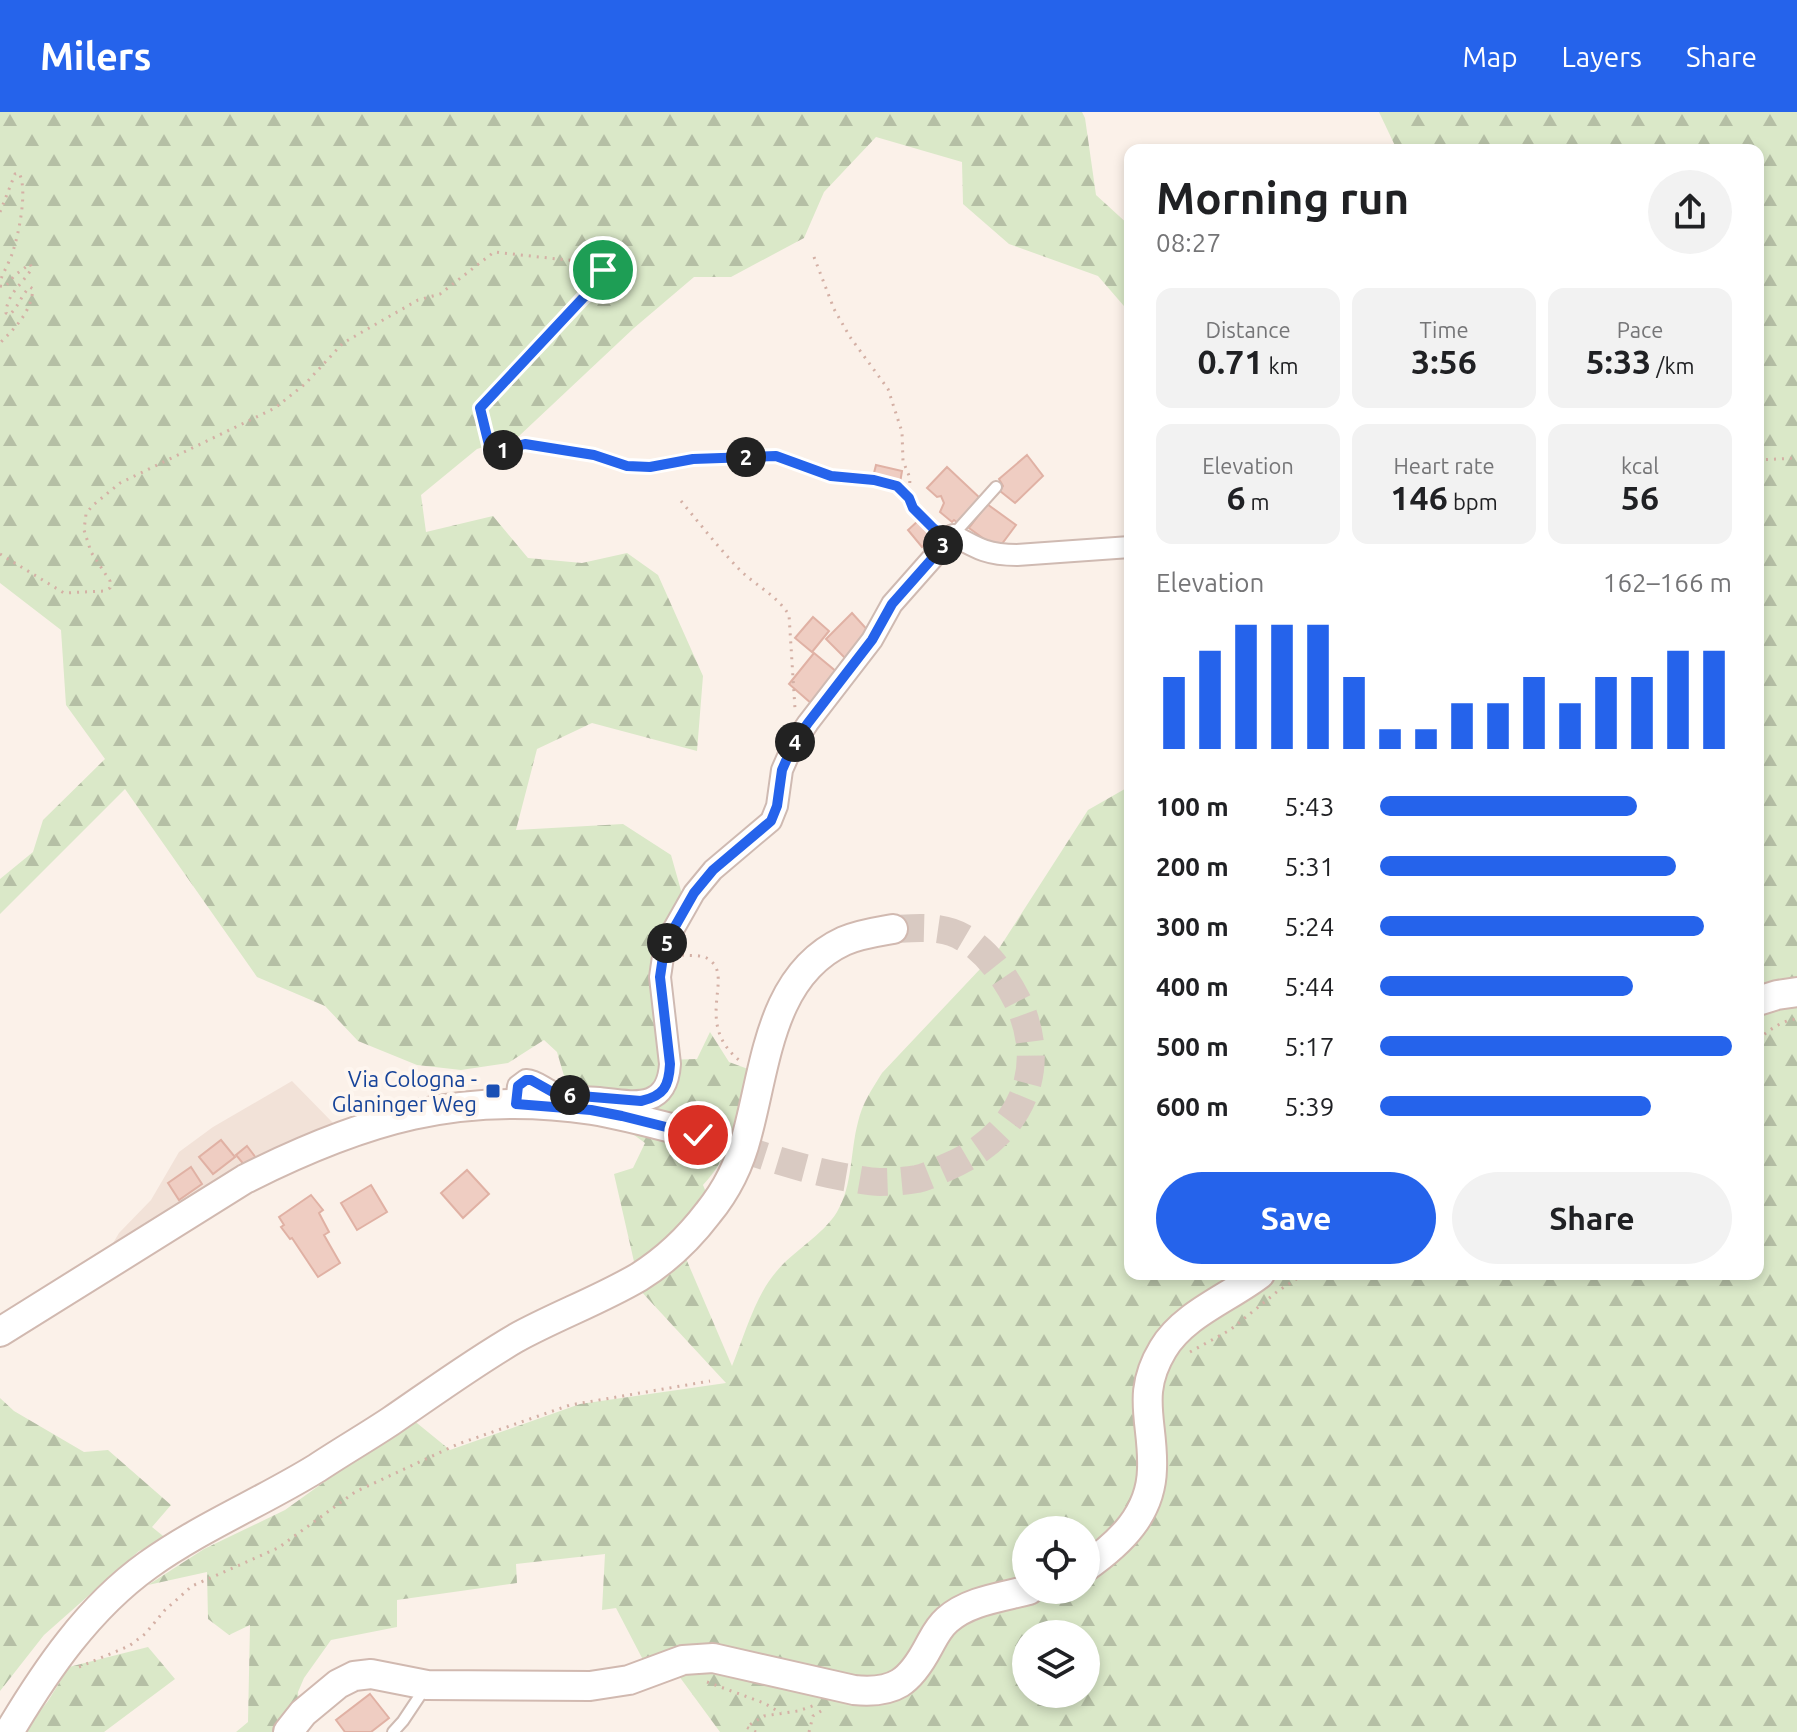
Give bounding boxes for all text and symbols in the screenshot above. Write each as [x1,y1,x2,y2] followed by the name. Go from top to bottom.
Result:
[40,35,151,77] text: Milers
[1462,41,1518,72] text: Map
[1562,41,1642,72] text: Layers
[1686,41,1757,72] text: Share
[1648,170,1732,254] button: share
[1156,173,1409,222] text: Morning run
[1156,228,1221,257] text: 08:27
[569,236,637,304] pin
[581,248,625,292] icon: arrive
[1205,317,1291,342] text: Distance
[1419,317,1469,342] text: Time
[1617,317,1663,342] text: Pace
[1197,342,1263,380] text: 0.71
[1411,342,1477,380] text: 3:56
[1585,342,1651,380] text: 5:33
[1263,353,1299,378] text: km
[1651,353,1695,378] text: /km
[483,430,523,470] pin: 1
[497,437,509,462] text: 1
[726,437,766,477] pin: 2
[740,444,752,469] text: 2
[1202,453,1294,478] text: Elevation
[1393,453,1495,478] text: Heart rate
[1621,453,1659,478] text: kcal
[1226,478,1246,516] text: 6
[1390,478,1448,516] text: 146
[1621,478,1659,516] text: 56
[1246,489,1270,514] text: m
[1448,489,1498,514] text: bpm
[923,525,963,565] pin: 3
[937,532,949,557] text: 3
[1156,568,1264,597] text: Elevation
[1603,568,1732,597] text: 162–166 m
[775,722,815,762] pin: 4
[789,729,801,754] text: 4
[1156,792,1229,821] text: 100 m
[1284,792,1334,821] text: 5:43
[1156,852,1229,881] text: 200 m
[1284,852,1334,881] text: 5:31
[1156,912,1229,941] text: 300 m
[1284,912,1334,941] text: 5:24
[647,923,687,963] pin: 5
[661,930,673,955] text: 5
[1156,972,1229,1001] text: 400 m
[1284,972,1334,1001] text: 5:44
[1156,1032,1229,1061] text: 500 m
[1284,1032,1334,1061] text: 5:17
[332,1066,477,1116] place label: Via Cologna - Glaninger Weg
[550,1075,590,1115] pin: 6
[484,1082,502,1100] marker: Via Cologna - Glaninger Weg
[564,1082,576,1107] text: 6
[1156,1092,1229,1121] text: 600 m
[1284,1092,1334,1121] text: 5:39
[664,1101,732,1169] pin
[676,1113,720,1157] icon: check
[1156,1172,1436,1264] button: Save
[1452,1172,1732,1264] button: Share
[1012,1516,1100,1708] map controls
[1012,1516,1100,1604] button: locate
[1012,1620,1100,1708] button: layers

